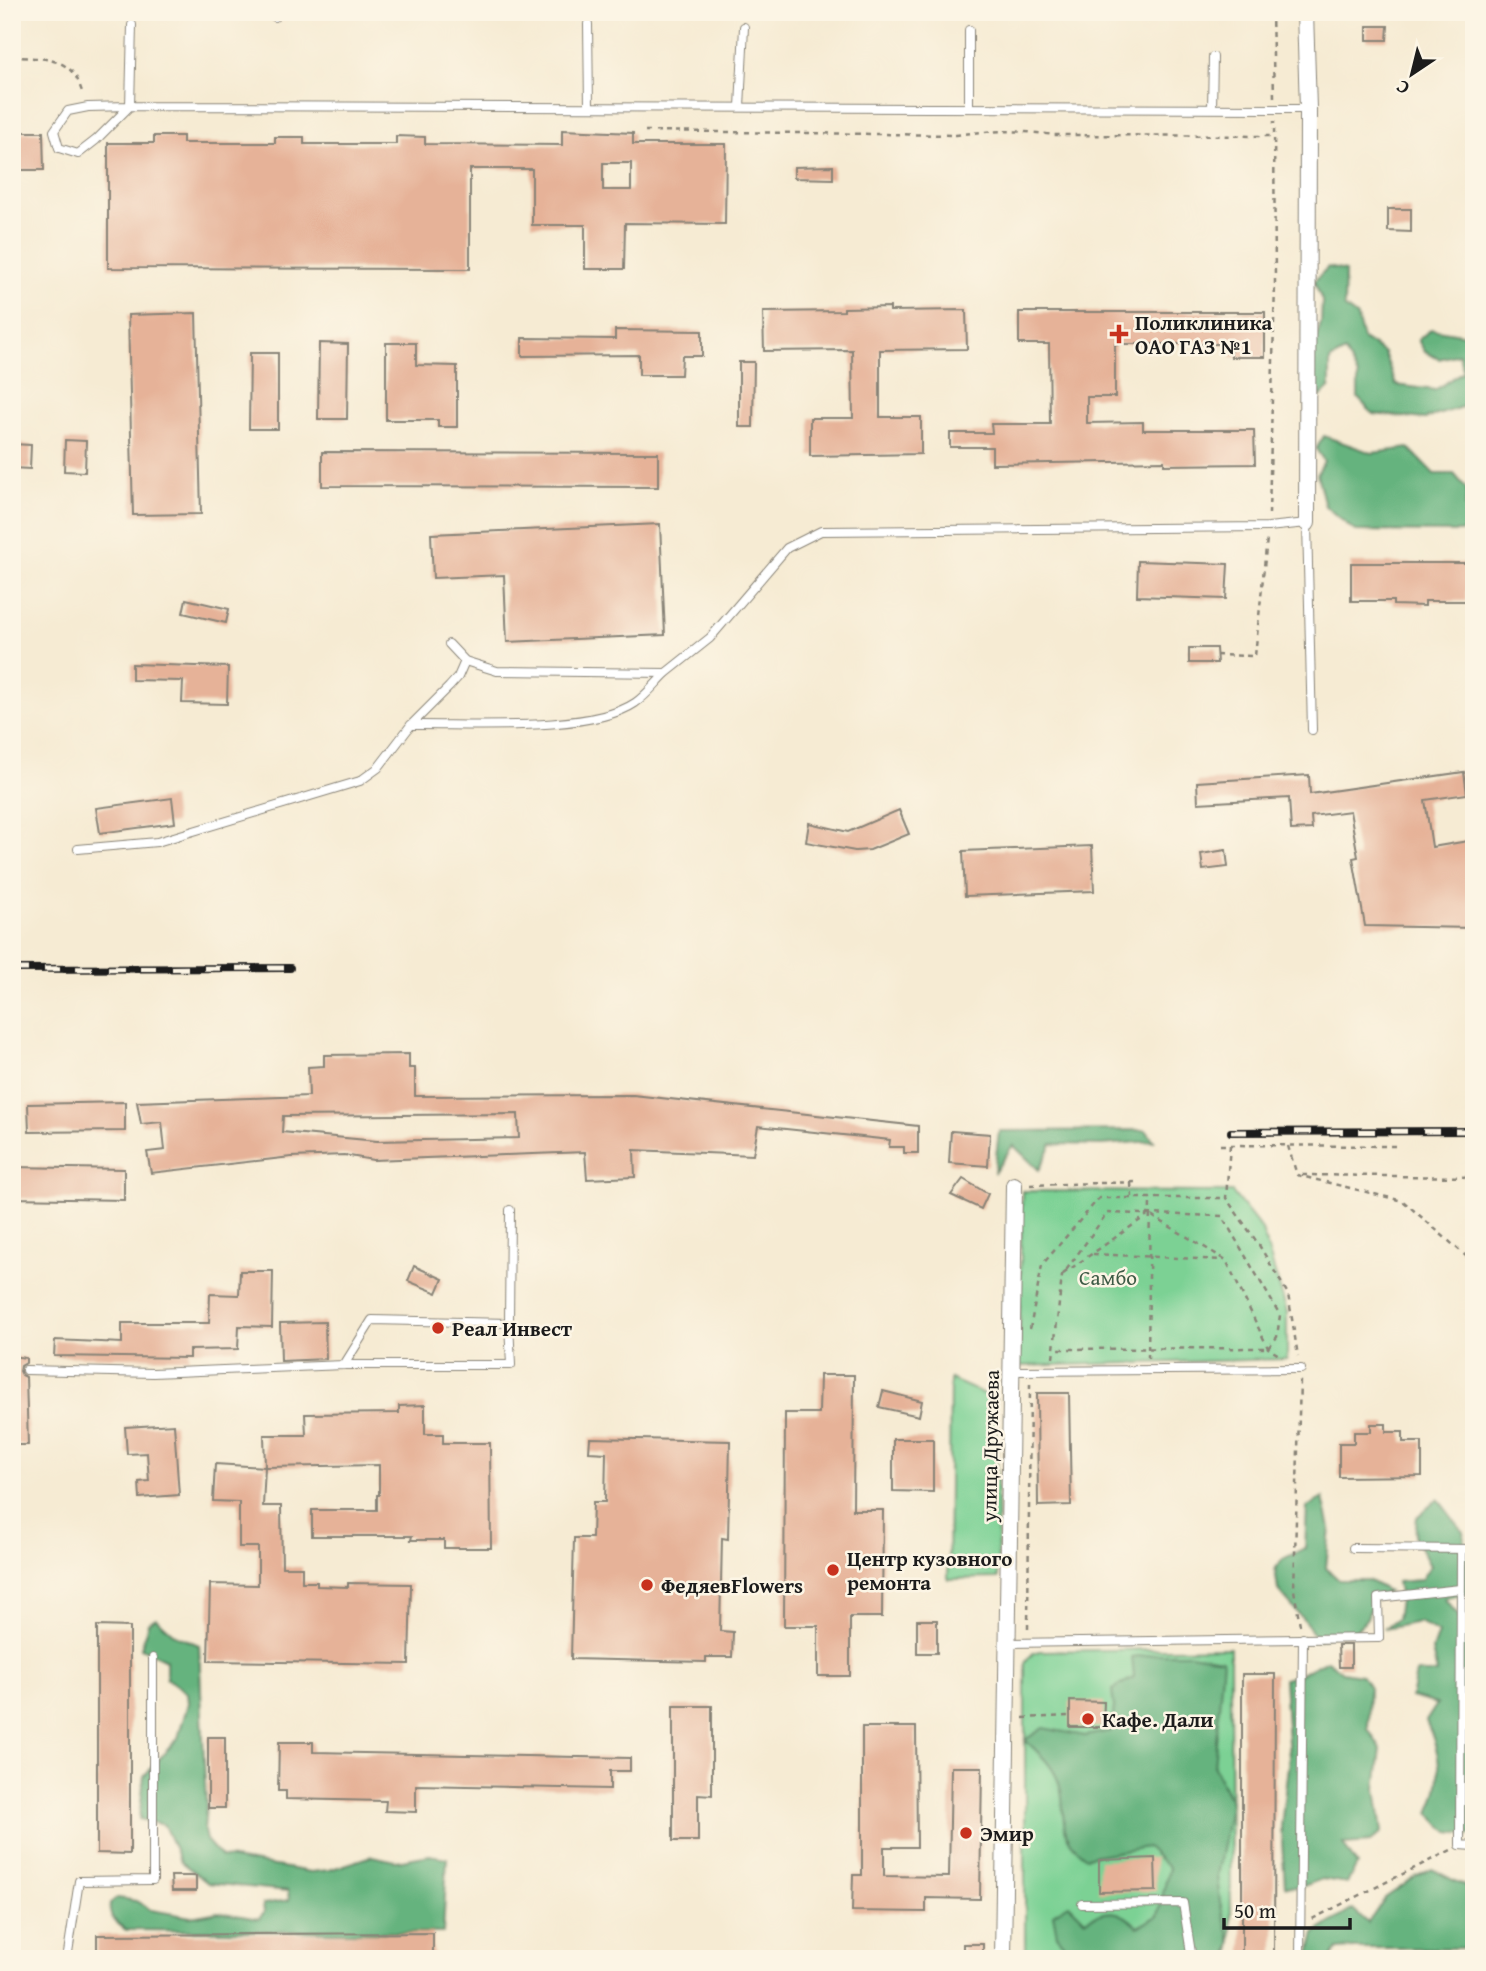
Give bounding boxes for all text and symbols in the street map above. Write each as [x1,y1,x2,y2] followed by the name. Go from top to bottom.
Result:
[1378,38,1448,108] north arrow
[1390,73,1415,102] text: С
[1135,307,1272,362] place label: Поликлиника ОАО ГАЗ №1
[1109,324,1129,344] marker: Поликлиника ОАО ГАЗ №1
[1079,1262,1137,1293] park label: Самбо
[452,1313,573,1344] place label: Реал Инвест
[430,1320,446,1336] marker: Реал Инвест
[973,1370,1007,1523] street label: улица Дружаева
[847,1543,1012,1598] place label: Центр кузовного ремонта
[825,1562,841,1578] marker: Центр кузовного ремонта
[661,1570,803,1601] place label: ФедяевFlowers
[639,1577,655,1593] marker: ФедяевFlowers
[1102,1704,1213,1735] place label: Кафе. Дали
[1080,1711,1096,1727] marker: Кафе. Дали
[980,1818,1034,1849] place label: Эмир
[958,1825,974,1841] marker: Эмир
[1224,1887,1350,1931] scale bar
[1234,1895,1276,1926] text: 50 m

